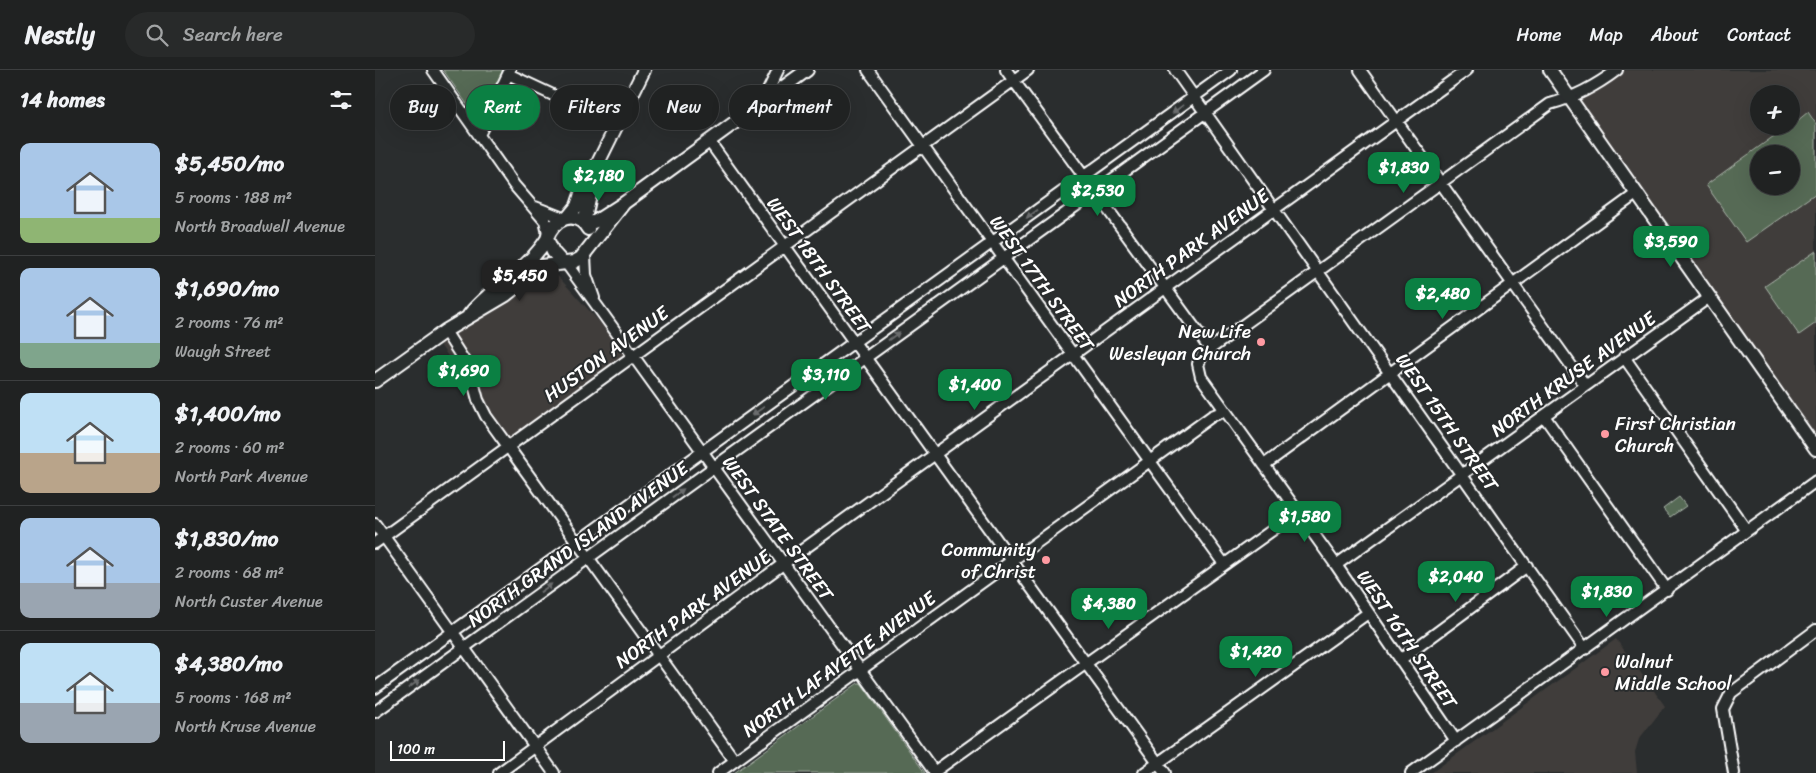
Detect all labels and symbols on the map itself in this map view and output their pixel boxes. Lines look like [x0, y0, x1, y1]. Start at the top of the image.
one-way arrow [1171, 104, 1185, 114]
pin: $1,830 [1363, 152, 1445, 194]
pin: $2,180 [558, 160, 640, 202]
pin: $2,530 [1057, 174, 1139, 217]
street label: NORTH PARK AVENUE [1106, 179, 1277, 316]
street label: WEST 18TH STREET [758, 189, 881, 342]
street label: WEST 17TH STREET [981, 208, 1104, 360]
one-way arrow [1025, 209, 1039, 219]
pin: $3,590 [1630, 226, 1712, 268]
pin: $5,450 [479, 260, 561, 302]
pin: $2,480 [1402, 278, 1484, 320]
street label: HUSTON AVENUE [536, 296, 677, 411]
street label: NORTH KRUSE AVENUE [1483, 302, 1664, 446]
place label: New Life Wesleyan Church [1109, 315, 1251, 370]
one-way arrow [887, 331, 901, 341]
marker: New Life Wesleyan Church [1255, 336, 1267, 348]
street label: WEST 15TH STREET [1387, 346, 1508, 499]
pin: $1,690 [423, 354, 505, 397]
pin: $3,110 [785, 358, 867, 401]
pin: $1,400 [934, 368, 1016, 411]
one-way arrow [751, 406, 765, 416]
place label: First Christian Church [1615, 407, 1736, 462]
marker: First Christian Church [1599, 428, 1611, 440]
street label: WEST STATE STREET [714, 448, 843, 609]
street label: NORTH GRAND ISLAND AVENUE [460, 451, 697, 636]
one-way arrow [671, 488, 685, 498]
pin: $1,580 [1264, 500, 1346, 543]
place label: Community of Christ [941, 533, 1036, 588]
street label: NORTH PARK AVENUE [608, 540, 779, 677]
marker: Community of Christ [1040, 554, 1052, 566]
pin: $2,040 [1415, 560, 1497, 603]
street label: WEST 16TH STREET [1348, 563, 1467, 717]
pin: $1,830 [1566, 576, 1648, 618]
street label: NORTH LAFAYETTE AVENUE [735, 581, 944, 746]
one-way arrow [539, 583, 553, 593]
pin: $4,380 [1068, 588, 1150, 630]
pin: $1,420 [1215, 636, 1297, 678]
place label: Walnut Middle School [1615, 645, 1732, 700]
marker: Walnut Middle School [1599, 666, 1611, 678]
one-way arrow [407, 678, 420, 689]
scale bar [390, 738, 505, 761]

